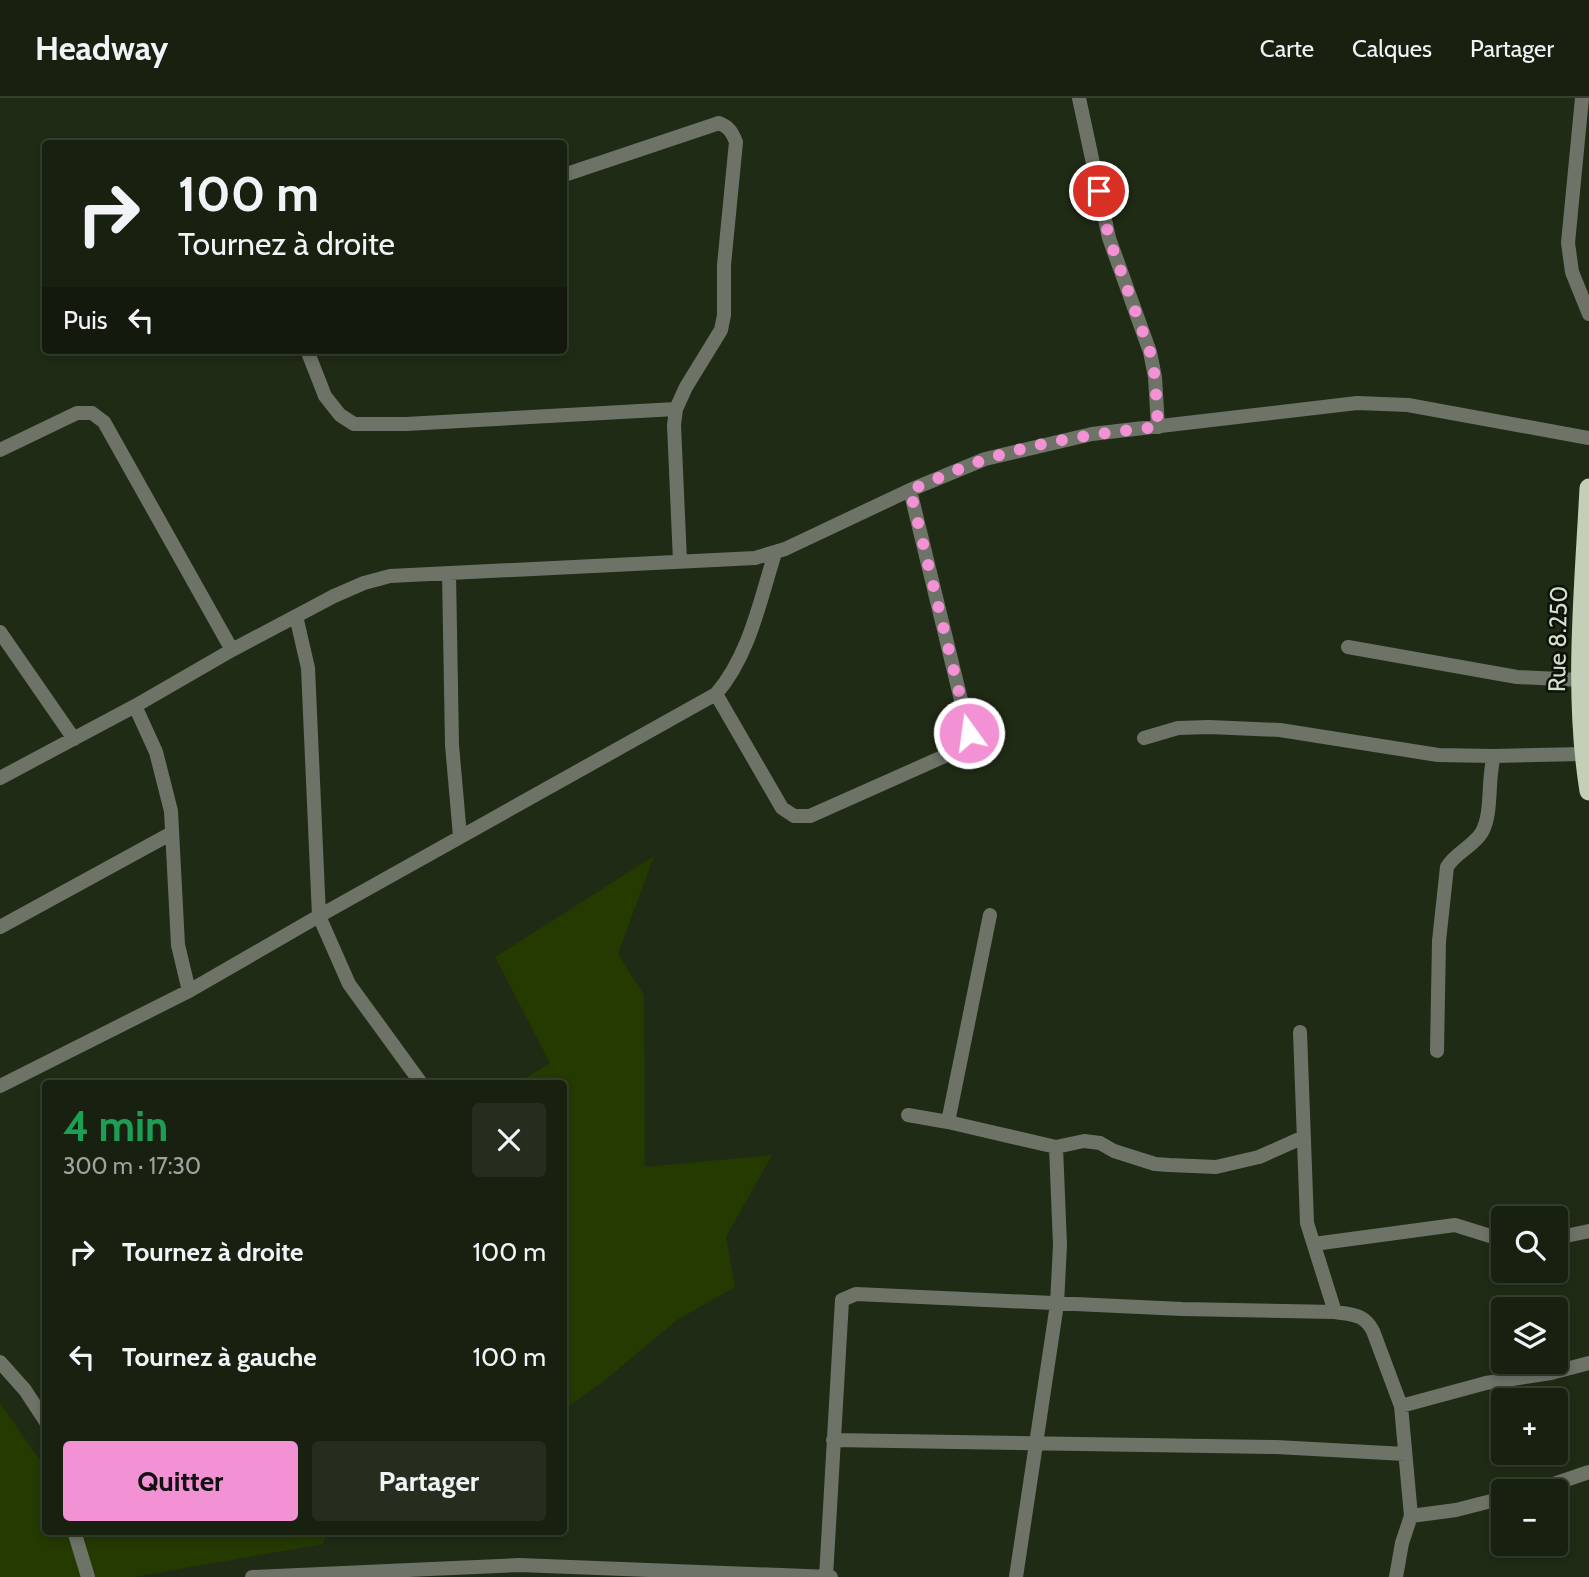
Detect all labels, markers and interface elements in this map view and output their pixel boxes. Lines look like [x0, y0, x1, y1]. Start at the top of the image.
text: Headway [35, 28, 168, 68]
text: Carte [1260, 34, 1314, 63]
text: Calques [1352, 34, 1432, 63]
text: Partager [1470, 34, 1554, 63]
pin [1069, 161, 1129, 221]
text: 100 m [178, 164, 319, 223]
icon: right [63, 168, 154, 259]
icon: arrive [1080, 172, 1118, 210]
text: Tournez à droite [178, 224, 395, 263]
icon: left [122, 301, 160, 339]
text: Puis [63, 304, 108, 336]
street label: Rue 8.250 [1542, 586, 1573, 692]
position arrow [932, 696, 1006, 770]
text: 4 min [63, 1100, 168, 1152]
button: close [472, 1103, 546, 1177]
text: 300 m · 17:30 [63, 1152, 201, 1180]
map controls [1491, 1206, 1568, 1556]
button: search [1491, 1206, 1568, 1283]
icon: right [63, 1233, 101, 1271]
text: Tournez à droite [122, 1236, 304, 1268]
text: 100 m [473, 1236, 546, 1268]
button: layers [1491, 1297, 1568, 1374]
icon: left [63, 1338, 101, 1376]
text: Tournez à gauche [122, 1341, 317, 1373]
text: 100 m [473, 1341, 546, 1373]
button: + [1491, 1388, 1568, 1465]
button: Quitter [63, 1441, 298, 1521]
button: Partager [312, 1441, 546, 1521]
button: − [1491, 1479, 1568, 1556]

